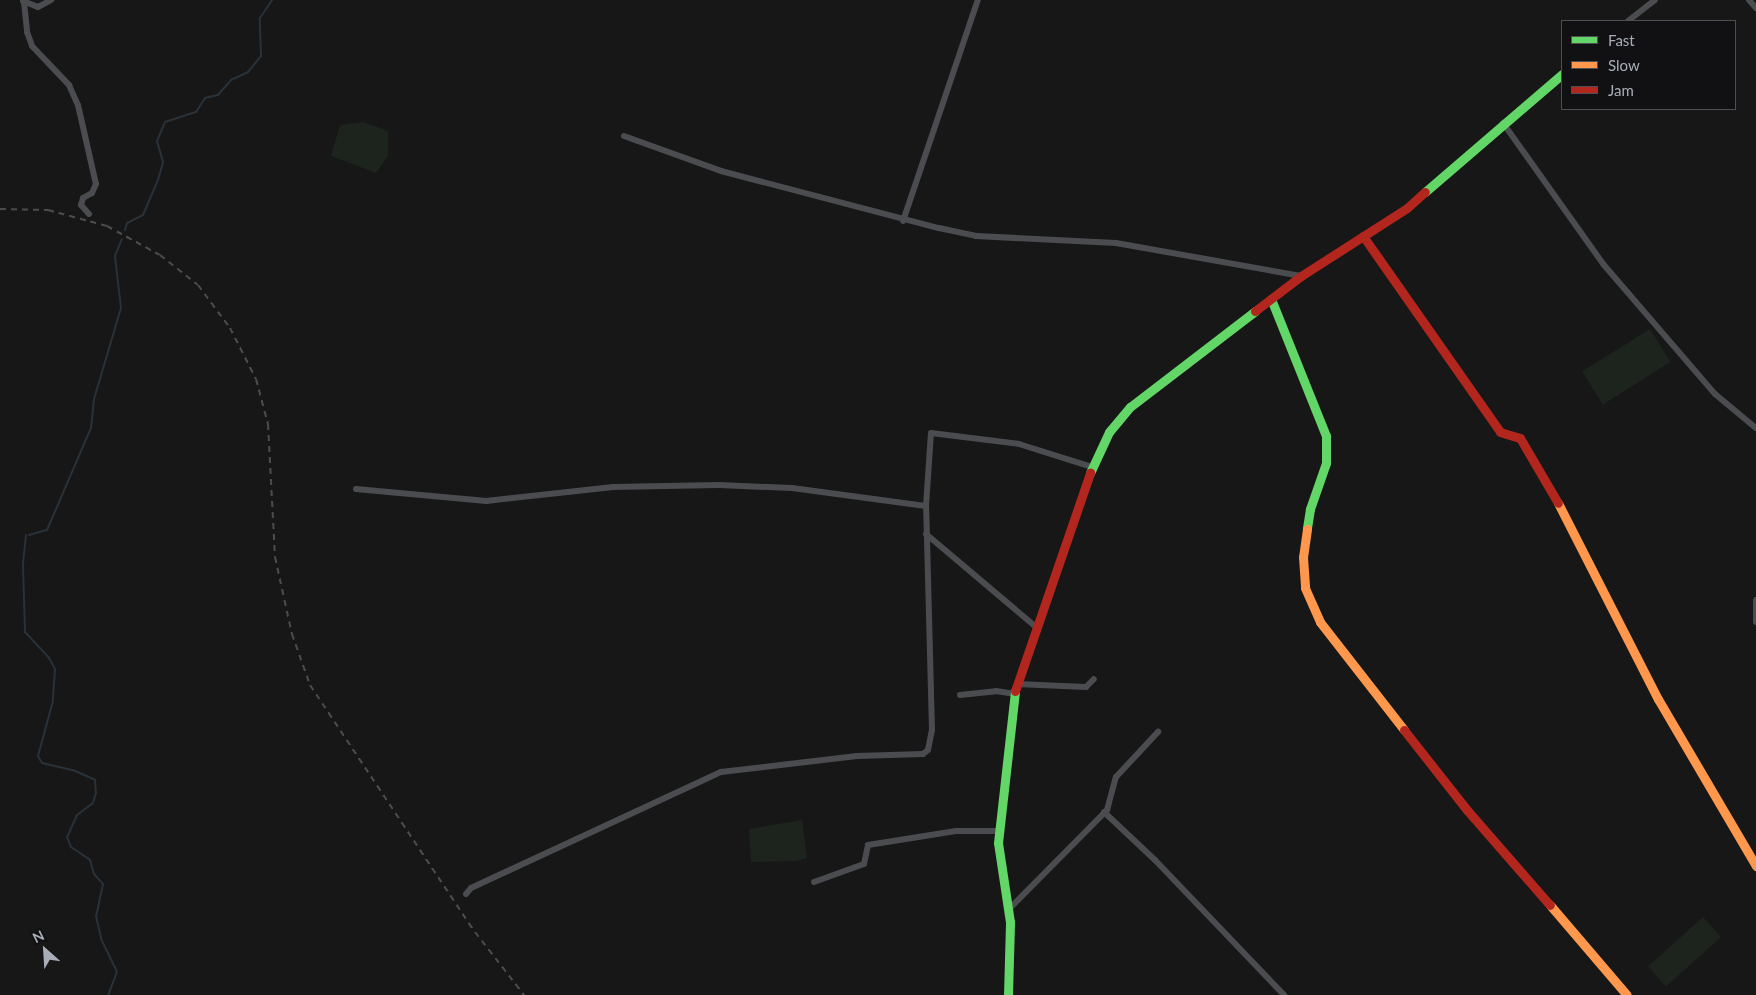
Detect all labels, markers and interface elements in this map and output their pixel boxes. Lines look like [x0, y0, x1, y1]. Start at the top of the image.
legend [1561, 20, 1736, 110]
text: Fast [1608, 31, 1635, 49]
text: Slow [1608, 56, 1640, 74]
text: Jam [1608, 81, 1634, 99]
north arrow [20, 925, 70, 975]
text: N [30, 926, 47, 946]

